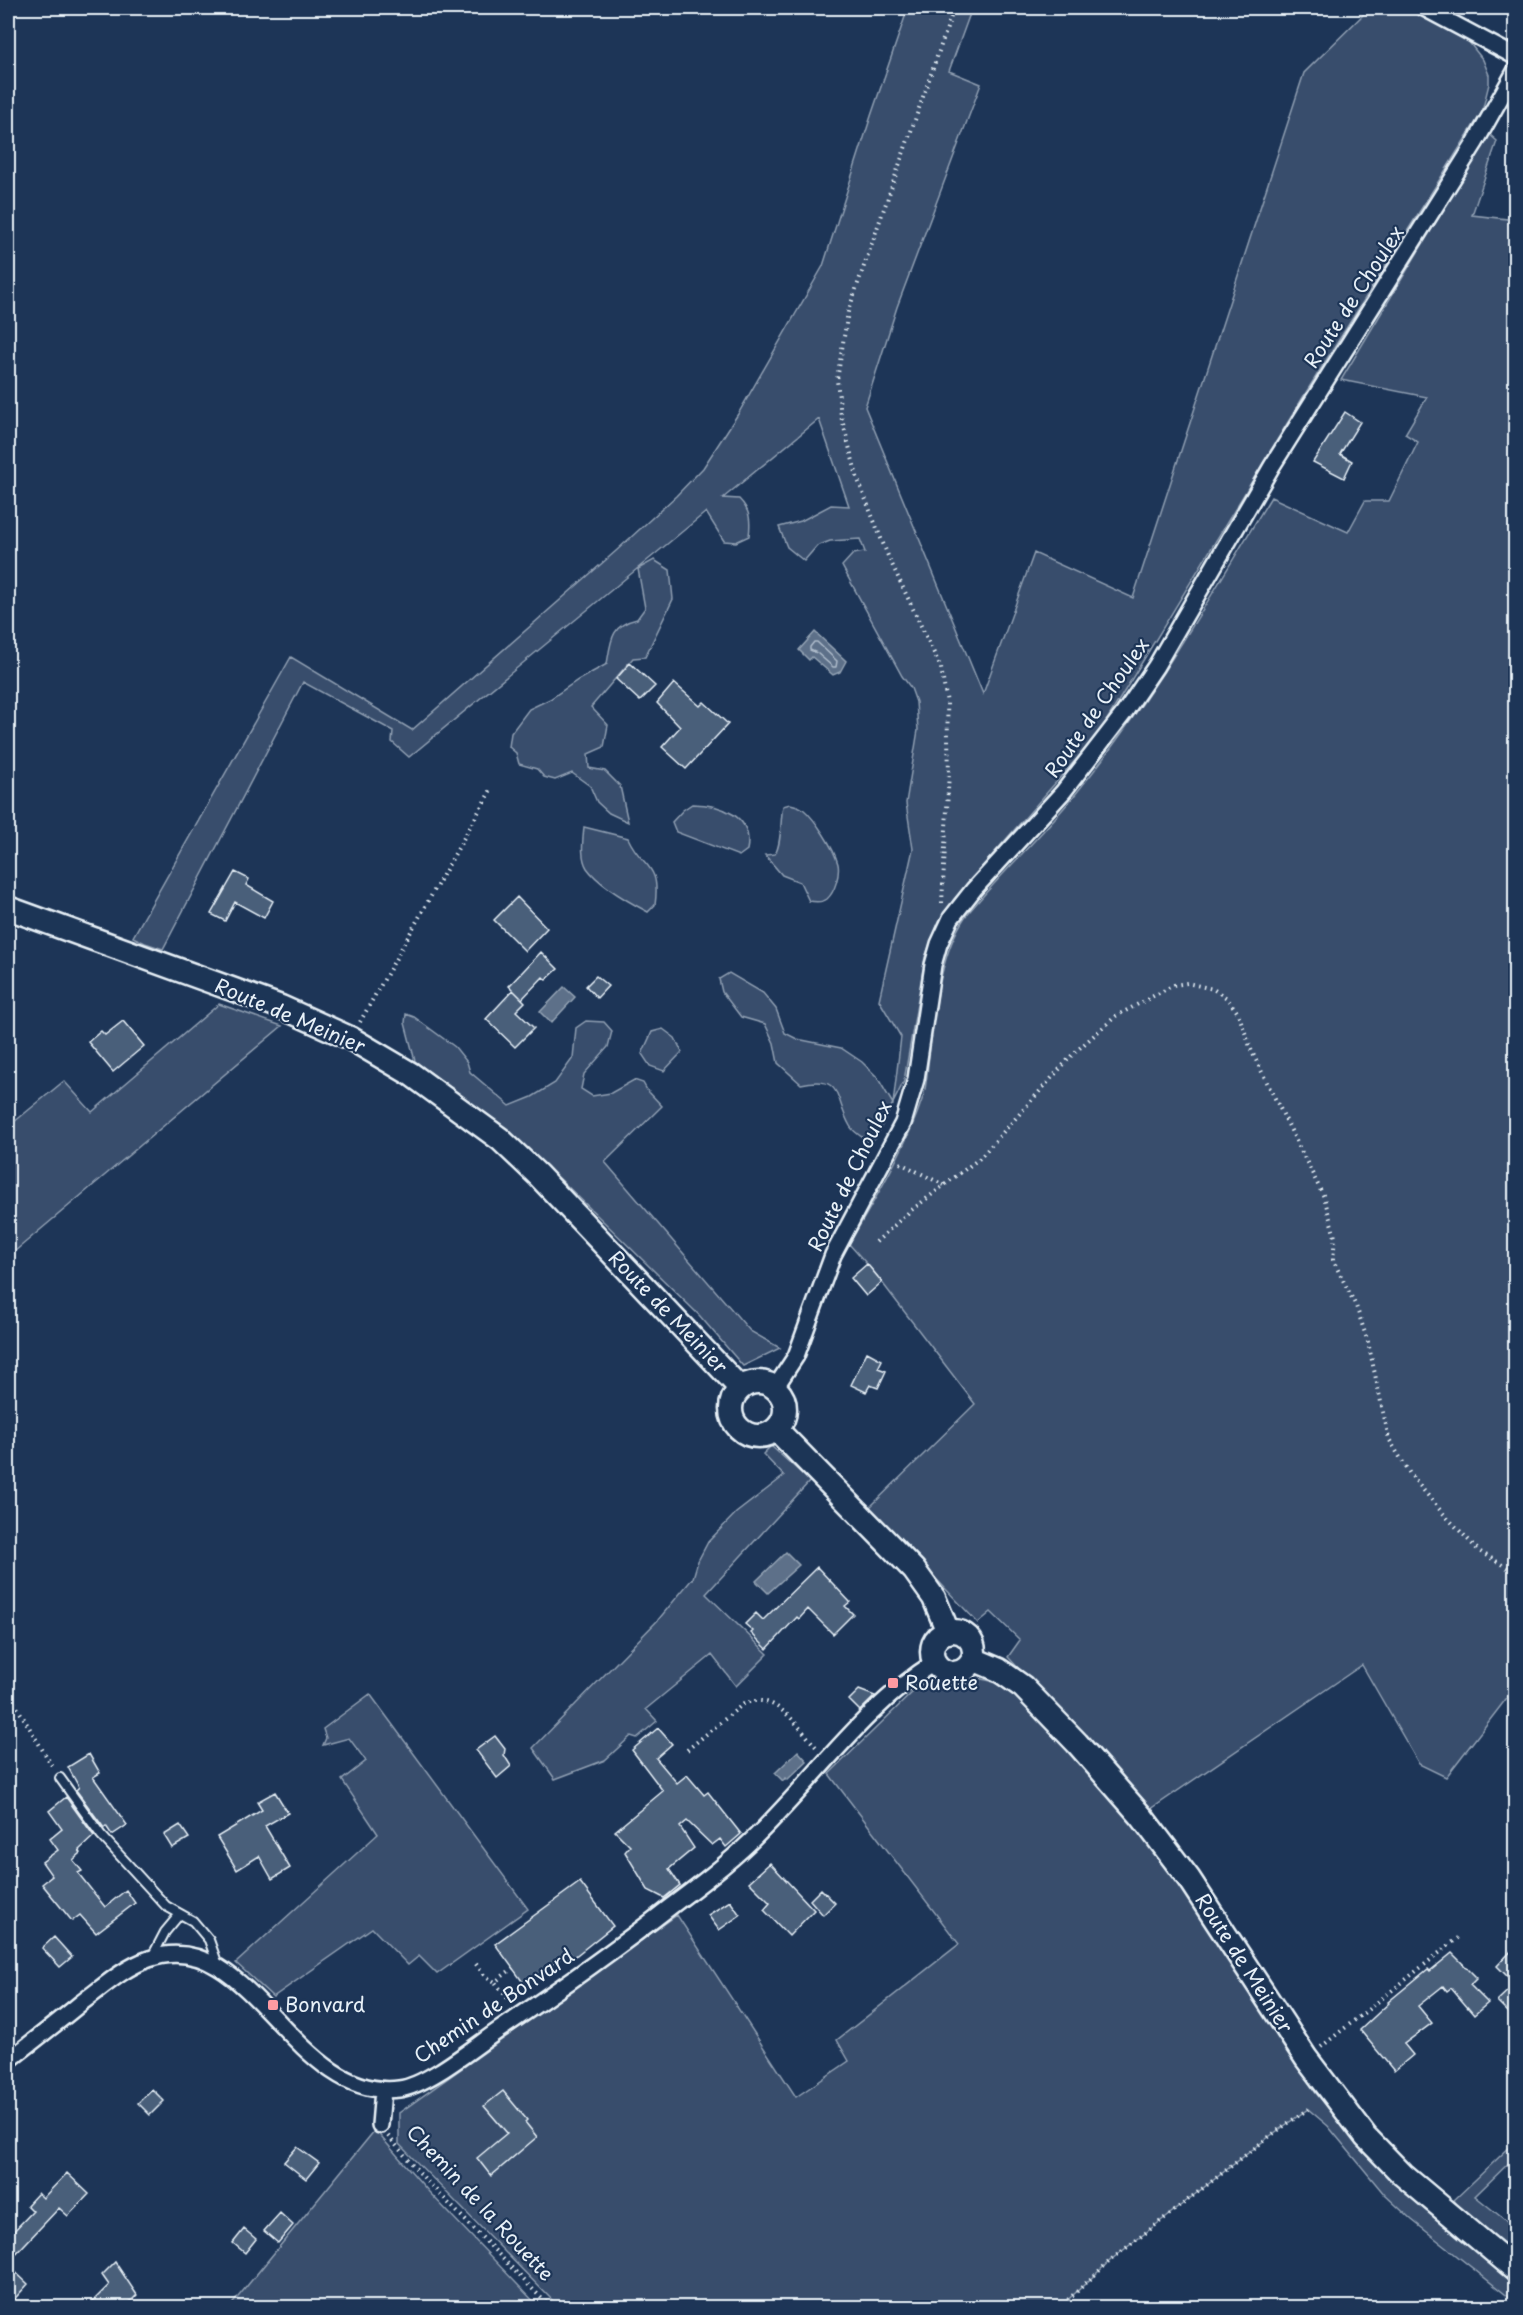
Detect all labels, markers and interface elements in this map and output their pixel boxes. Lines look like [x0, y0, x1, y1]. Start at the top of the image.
street label: Route de Choulex [1296, 219, 1411, 374]
street label: Route de Choulex [1037, 631, 1156, 784]
street label: Route de Meinier [210, 970, 371, 1061]
street label: Route de Choulex [799, 1095, 899, 1256]
street label: Route de Meinier [602, 1243, 736, 1380]
place label: Rouette [905, 1667, 978, 1697]
marker: Rouette [886, 1676, 900, 1690]
street label: Route de Meinier [1188, 1887, 1302, 2039]
street label: Chemin de Bonvard [407, 1940, 579, 2070]
place label: Bonvard [285, 1989, 365, 2019]
marker: Bonvard [266, 1998, 280, 2012]
street label: Chemin de la Rouette [400, 2117, 561, 2287]

